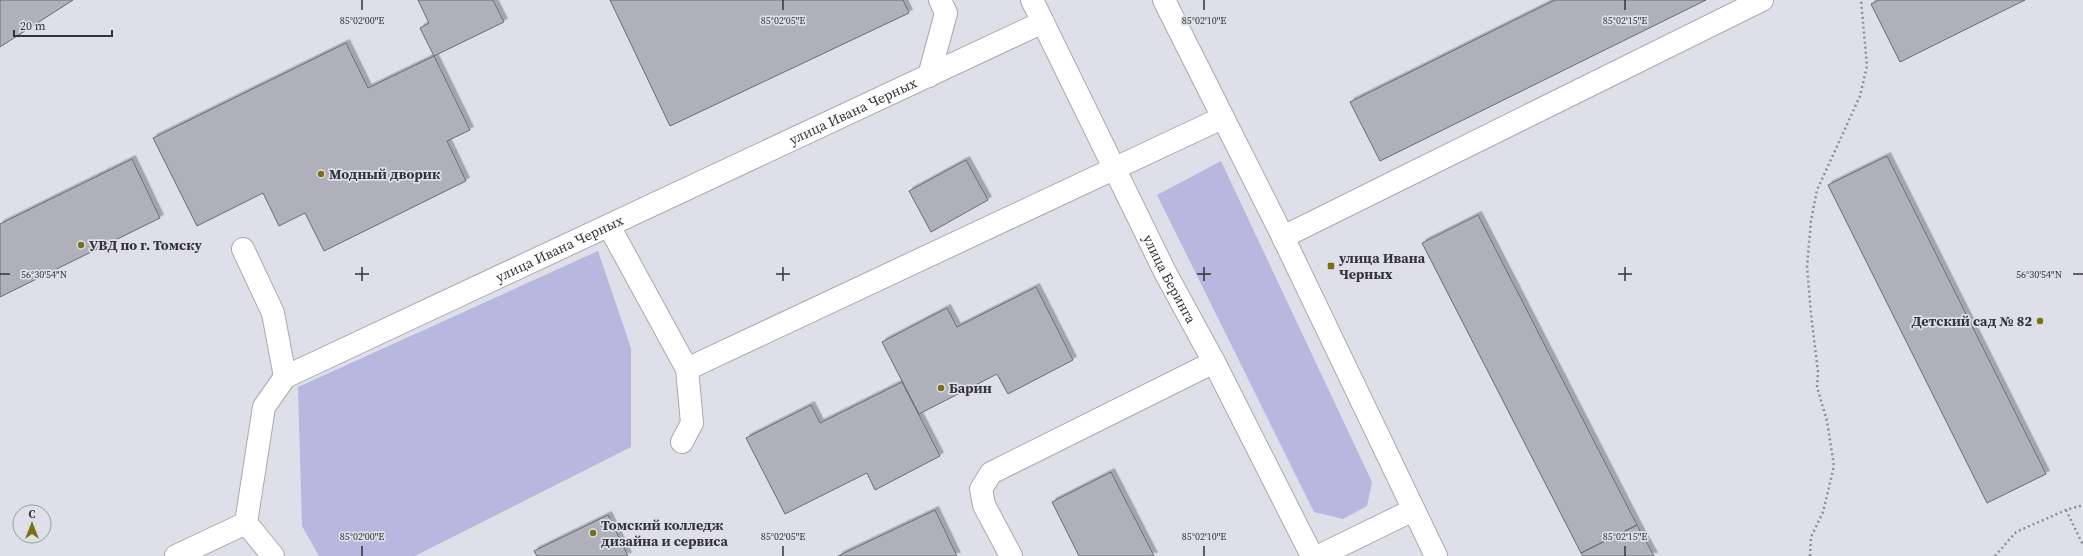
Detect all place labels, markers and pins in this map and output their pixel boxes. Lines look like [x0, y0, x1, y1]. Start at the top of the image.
place label: Модный дворик [329, 164, 441, 184]
marker: Модный дворик [316, 169, 326, 179]
place label: УВД по г. Томску [89, 235, 202, 255]
marker: УВД по г. Томску [76, 240, 86, 250]
place label: улица Ивана Черных [1338, 248, 1426, 284]
marker: улица Ивана Черных [1326, 261, 1336, 271]
place label: Детский сад № 82 [1911, 311, 2032, 331]
marker: Детский сад № 82 [2035, 316, 2045, 326]
place label: Барин [949, 378, 992, 398]
marker: Барин [936, 383, 946, 393]
place label: Томский колледж дизайна и сервиса [601, 515, 728, 551]
marker: Томский колледж дизайна и сервиса [588, 528, 598, 538]

